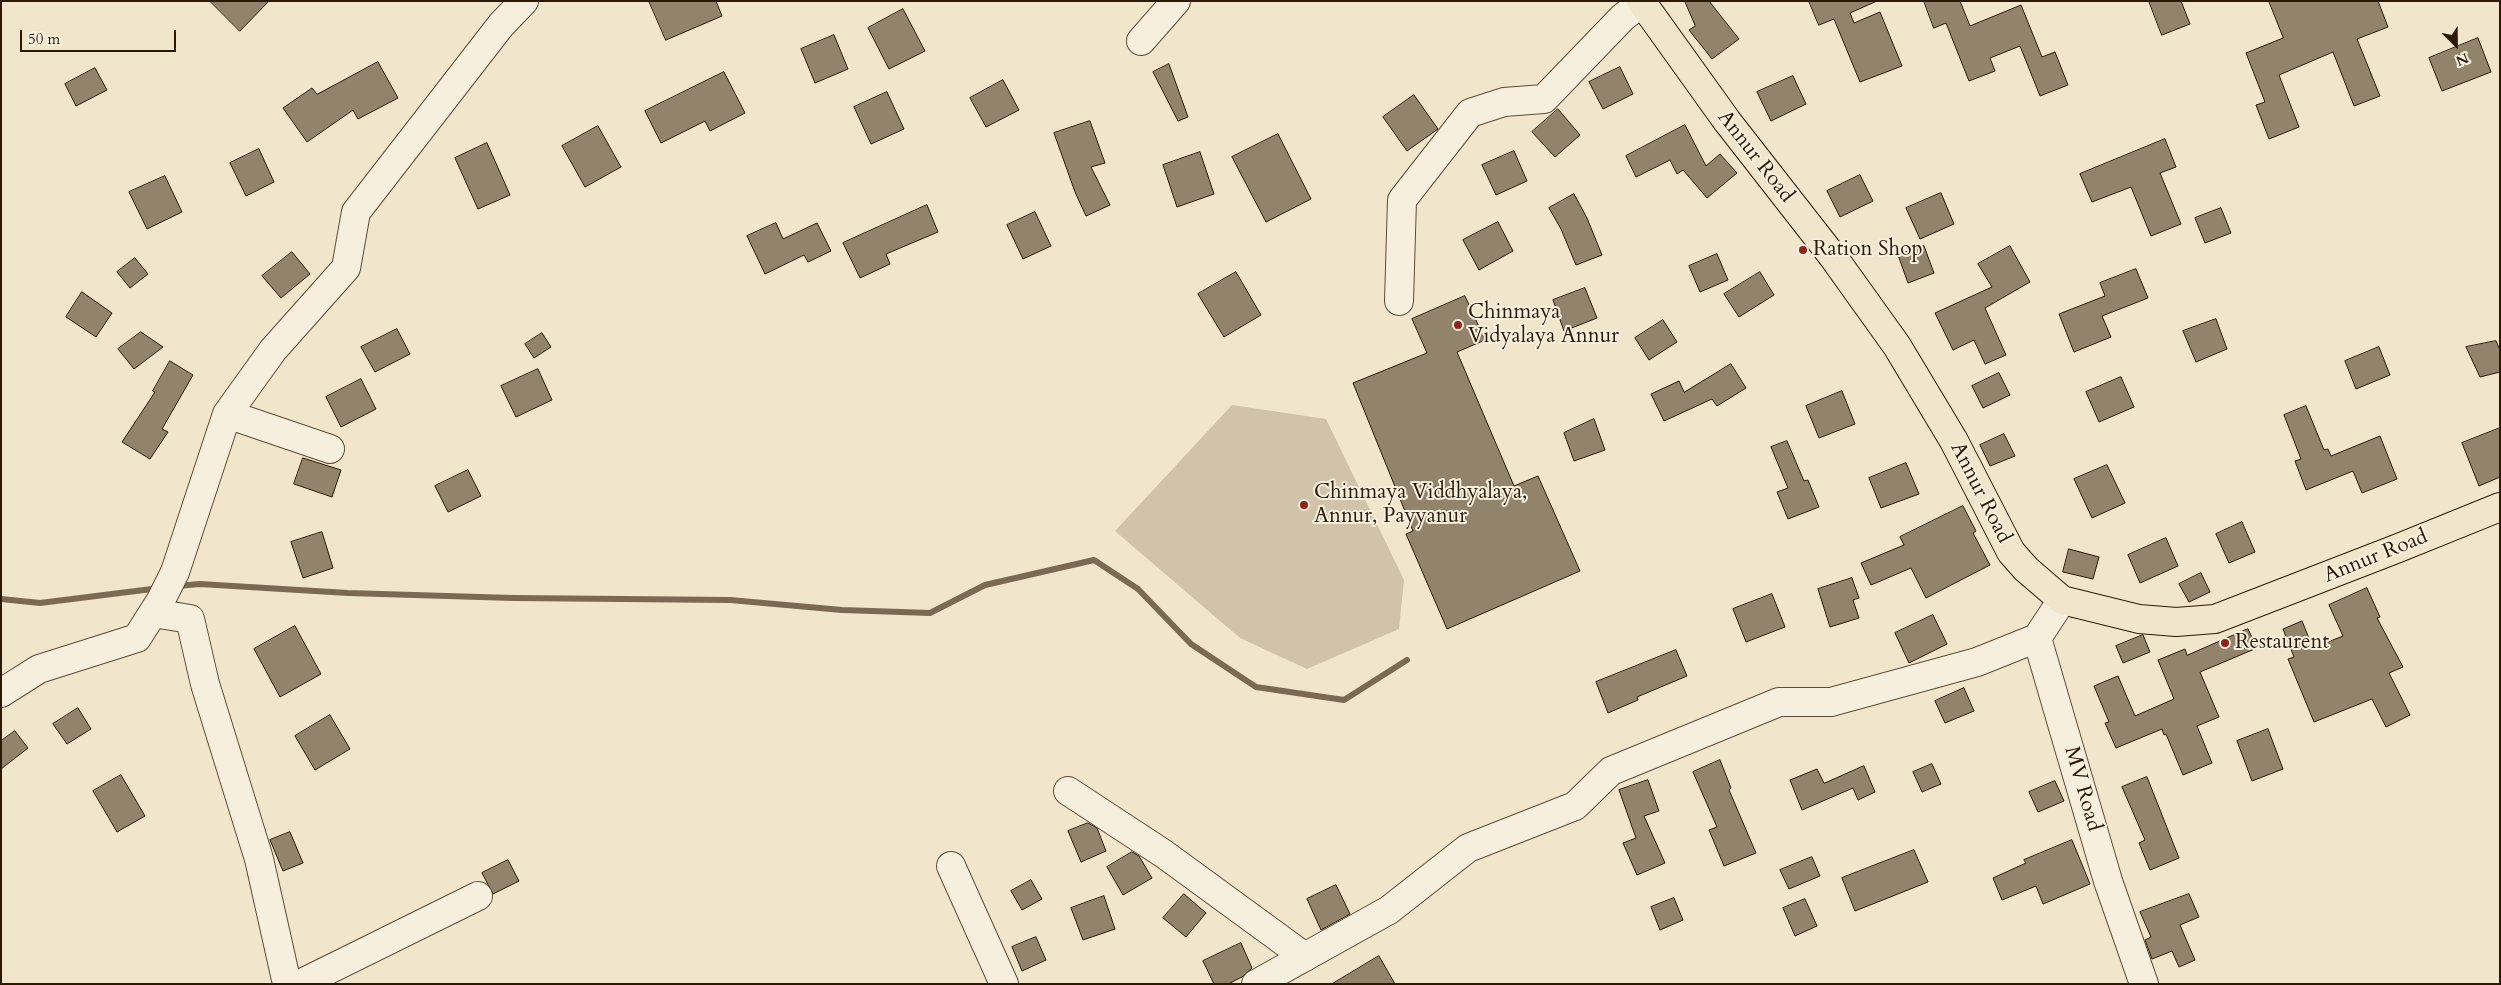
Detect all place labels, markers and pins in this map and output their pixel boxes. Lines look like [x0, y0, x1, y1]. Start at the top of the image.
place label: Ration Shop [1813, 237, 1923, 263]
marker: Ration Shop [1797, 244, 1809, 256]
place label: Chinmaya Vidyalaya Annur [1468, 300, 1619, 350]
marker: Chinmaya Vidyalaya Annur [1452, 319, 1464, 331]
place label: Chinmaya Viddhyalaya, Annur, Payyanur [1314, 480, 1527, 530]
marker: Chinmaya Viddhyalaya, Annur, Payyanur [1298, 499, 1310, 511]
place label: Restaurent [2235, 630, 2329, 656]
marker: Restaurent [2219, 637, 2231, 649]

